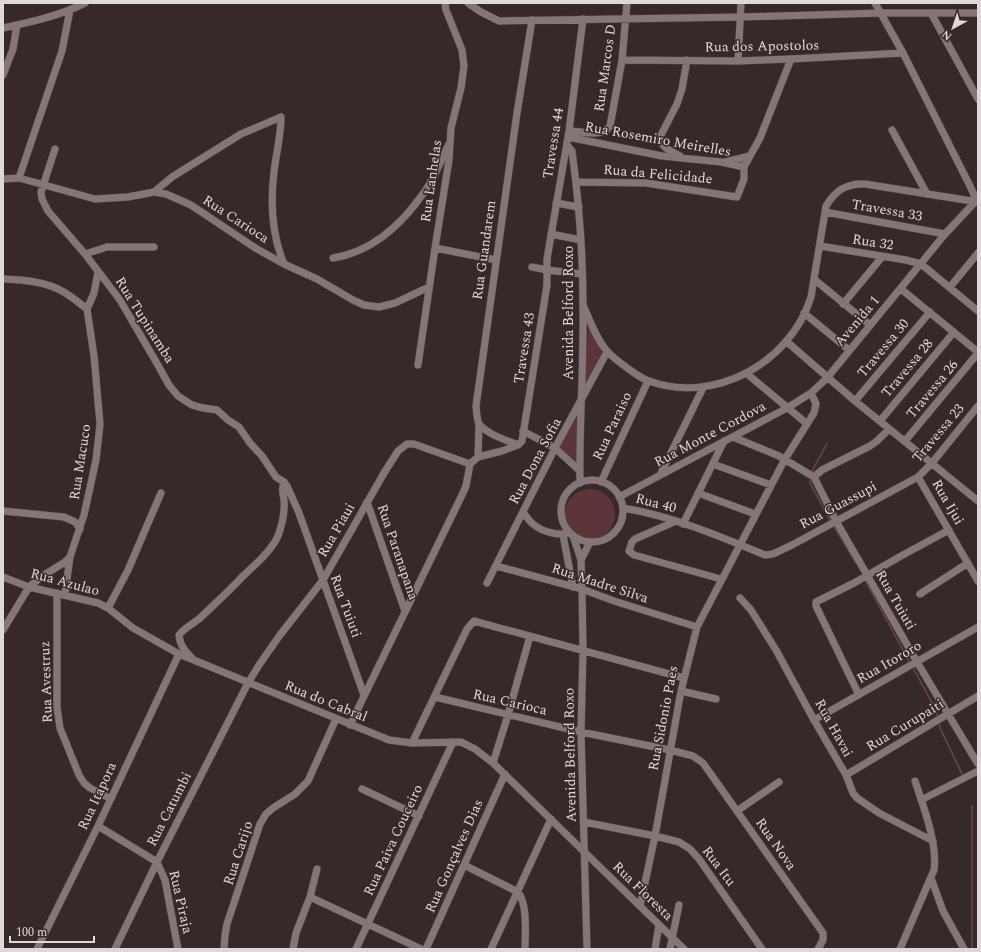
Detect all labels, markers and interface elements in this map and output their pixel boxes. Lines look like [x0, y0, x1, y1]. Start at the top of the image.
north arrow [933, 8, 973, 48]
street label: Rua Marcos D [588, 23, 622, 113]
text: N [938, 26, 956, 45]
street label: Rua dos Apostolos [705, 35, 819, 57]
street label: Travessa 44 [537, 106, 569, 180]
street label: Rua Rosemiro Meirelles [583, 116, 733, 162]
street label: Rua Lanhelas [415, 138, 447, 224]
street label: Rua da Felicidade [603, 159, 714, 189]
street label: Rua Carioca [199, 190, 274, 248]
street label: Travessa 33 [850, 193, 924, 227]
street label: Rua Guandarem [467, 199, 501, 301]
street label: Rua 32 [851, 228, 895, 256]
street label: Avenida Belford Roxo [558, 246, 579, 380]
street label: Rua Tupinamba [110, 273, 180, 367]
street label: Avenida 1 [829, 291, 885, 351]
street label: Travessa 43 [508, 311, 540, 385]
street label: Travessa 30 [852, 314, 914, 382]
street label: Travessa 28 [876, 334, 938, 402]
street label: Travessa 26 [901, 355, 963, 423]
street label: Rua Paraiso [587, 388, 637, 464]
street label: Rua Monte Cordova [650, 396, 770, 472]
street label: Travessa 23 [907, 399, 969, 467]
street label: Rua Dona Sofia [503, 414, 567, 508]
street label: Rua Macuco [64, 423, 96, 501]
street label: Rua Ijui [927, 475, 969, 529]
street label: Rua Guassupi [796, 476, 880, 534]
street label: Rua 40 [633, 488, 679, 518]
street label: Rua Piaui [312, 499, 360, 561]
street label: Rua Paranapana [372, 501, 424, 603]
street label: Rua Madre Silva [549, 557, 651, 609]
street label: Rua Azulao [28, 563, 102, 601]
street label: Rua Tuiuti [870, 566, 922, 634]
street label: Rua Tuiuti [325, 571, 367, 641]
street label: Rua Itororo [853, 635, 925, 689]
street label: Rua Avestruz [34, 641, 58, 723]
street label: Rua Sidonio Paes [643, 664, 683, 772]
street label: Rua do Cabral [281, 675, 371, 727]
street label: Rua Carioca [471, 683, 549, 721]
street label: Avenida Belford Roxo [558, 688, 582, 822]
street label: Rua Curupaiti [862, 693, 948, 757]
street label: Rua Havai [809, 695, 859, 761]
street label: Rua Itapora [72, 758, 122, 833]
street label: Rua Catumbi [141, 768, 197, 850]
street label: Rua Paiva Couceiro [358, 781, 428, 899]
street label: Rua Gonçalves Dias [419, 796, 489, 916]
street label: Rua Nova [750, 813, 802, 875]
street label: Rua Carijo [218, 818, 258, 888]
street label: Rua Itu [697, 841, 741, 891]
street label: Rua Floresta [608, 857, 678, 926]
street label: Rua Piraja [164, 868, 199, 936]
scale bar [10, 918, 94, 944]
text: 100 m [16, 923, 47, 942]

